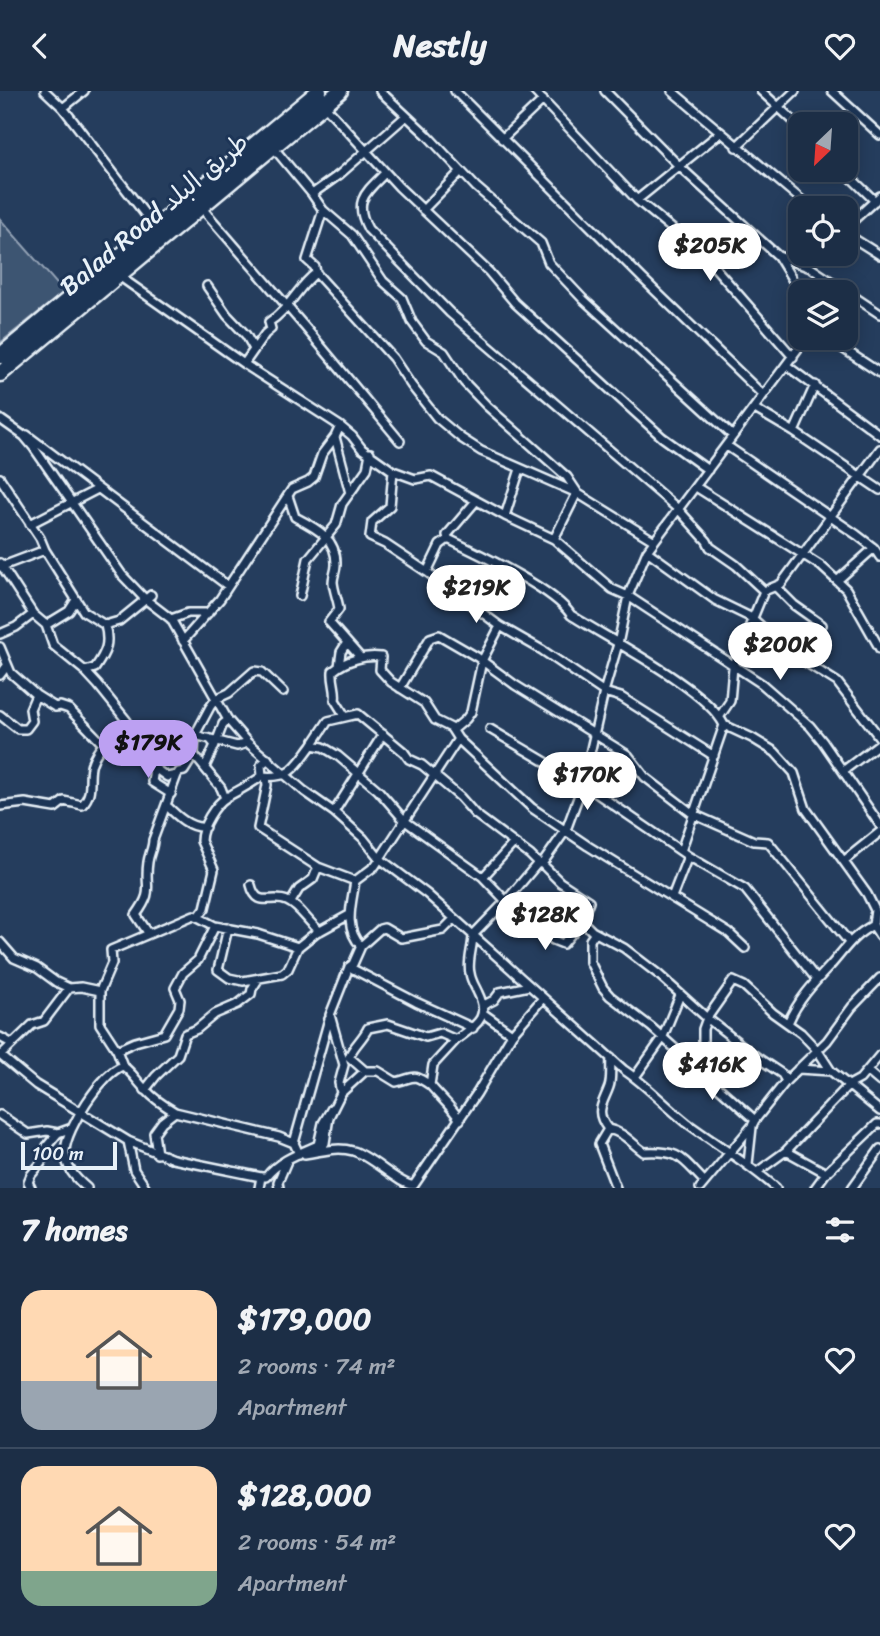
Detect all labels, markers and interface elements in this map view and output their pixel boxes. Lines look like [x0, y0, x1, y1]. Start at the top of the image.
text: Nestly [393, 17, 487, 74]
icon: back [21, 27, 59, 65]
icon: heart [821, 27, 859, 65]
north arrow [788, 112, 858, 182]
map controls [788, 112, 858, 350]
street label: Balad Road طريق البلد [49, 120, 259, 308]
button: locate [788, 196, 858, 266]
pin: $205K [661, 223, 759, 283]
text: $205K [674, 225, 746, 266]
button: layers [788, 280, 858, 350]
pin: $219K [427, 566, 525, 625]
text: $219K [443, 567, 509, 608]
pin: $200K [731, 623, 829, 682]
text: $200K [744, 624, 816, 665]
pin: $179K [99, 721, 197, 780]
text: $179K [115, 722, 181, 763]
pin: $170K [538, 753, 636, 812]
text: $170K [554, 754, 621, 795]
pin: $128K [496, 893, 594, 952]
text: $128K [512, 894, 578, 935]
pin: $416K [663, 1042, 761, 1102]
text: $416K [679, 1044, 745, 1085]
text: 100 m [32, 1137, 84, 1170]
scale bar [21, 1139, 117, 1171]
text: 7 homes [21, 1203, 128, 1257]
icon: filters [821, 1211, 859, 1249]
text: $179,000 [238, 1292, 372, 1346]
icon: home [77, 1318, 161, 1402]
icon: heart [821, 1341, 859, 1379]
text: 2 rooms · 74 m² [238, 1346, 395, 1387]
text: Apartment [238, 1387, 347, 1428]
text: $128,000 [238, 1468, 371, 1522]
icon: home [77, 1494, 161, 1578]
icon: heart [821, 1517, 859, 1555]
text: 2 rooms · 54 m² [238, 1522, 396, 1563]
text: Apartment [238, 1563, 347, 1604]

